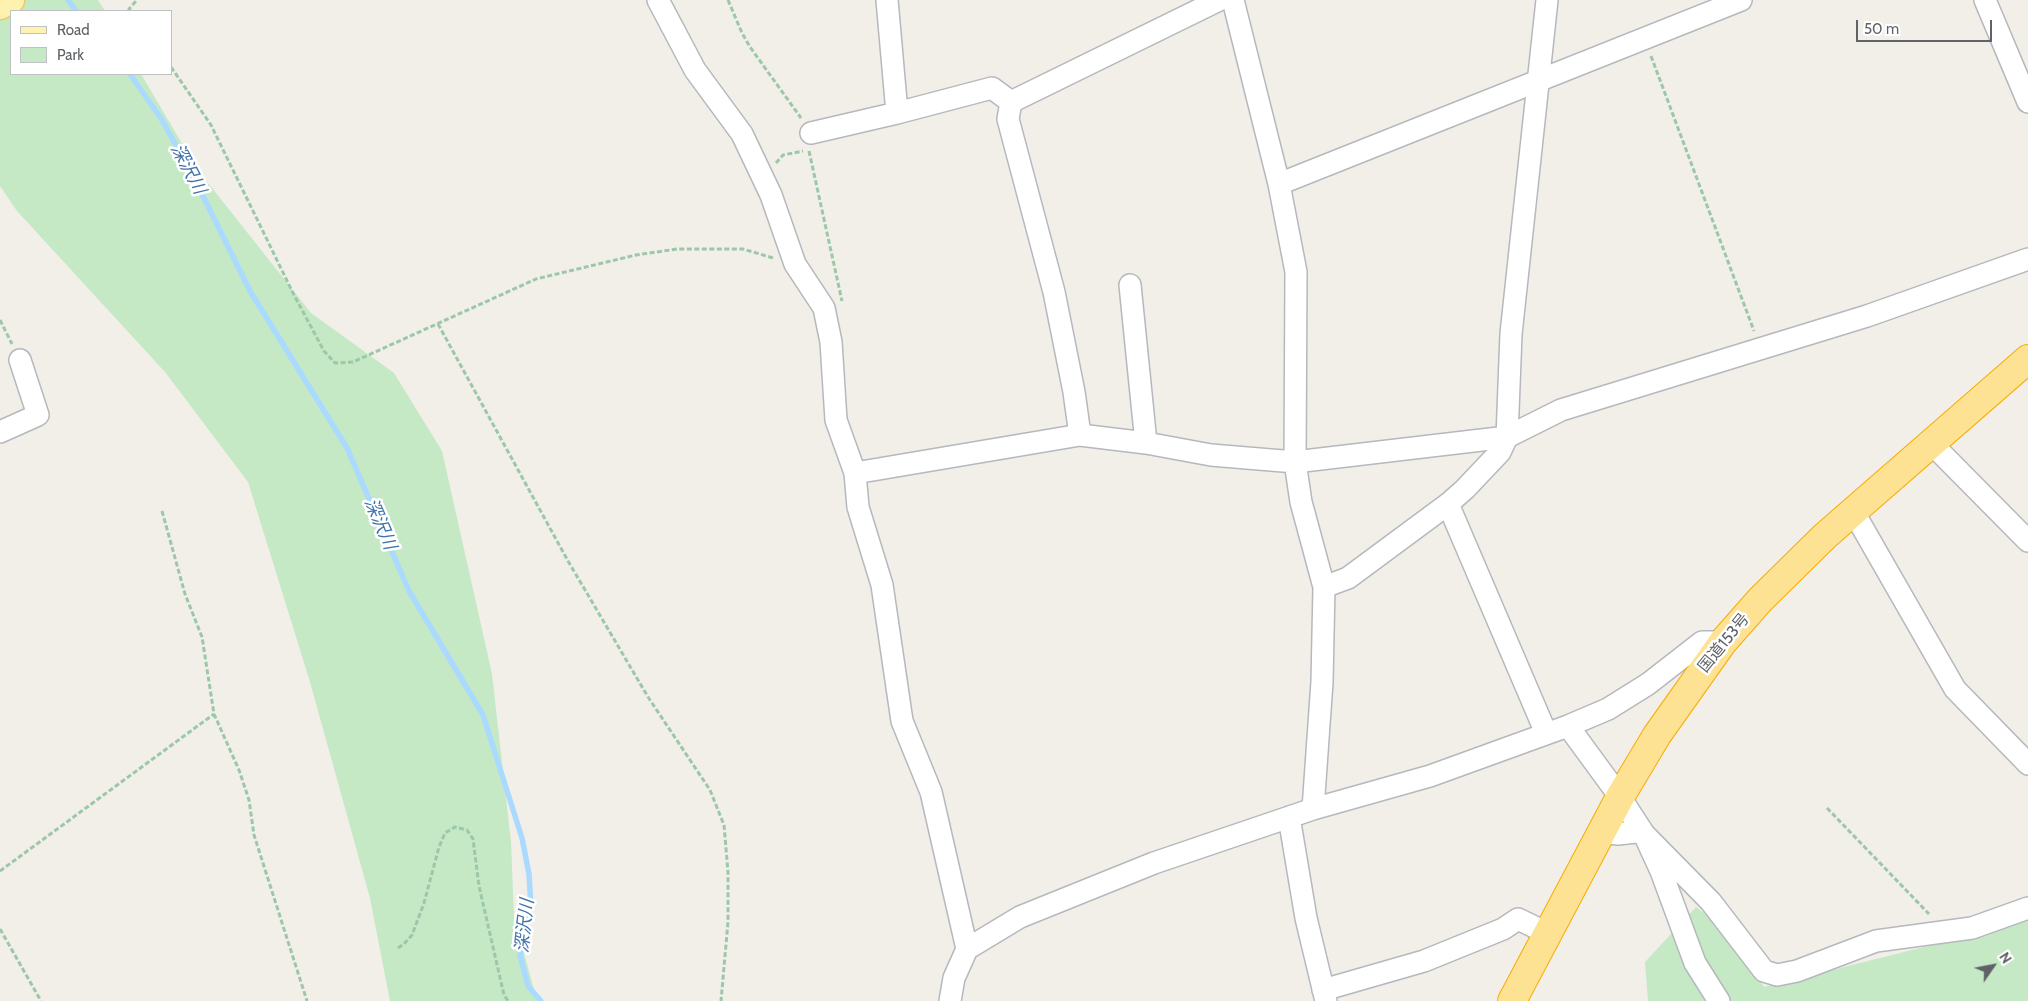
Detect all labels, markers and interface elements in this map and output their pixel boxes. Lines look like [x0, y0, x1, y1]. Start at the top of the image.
legend [10, 10, 172, 75]
scale bar [1858, 10, 1994, 42]
text: 50 m [1864, 20, 1899, 38]
text: Road [57, 21, 90, 39]
text: Park [57, 46, 84, 64]
water label: 深沢川 [166, 140, 210, 198]
water label: 深沢川 [360, 495, 400, 553]
street label: 国道153号 [1694, 610, 1754, 676]
water label: 深沢川 [511, 898, 539, 954]
north arrow [1968, 941, 2018, 991]
text: N [1995, 949, 2016, 967]

